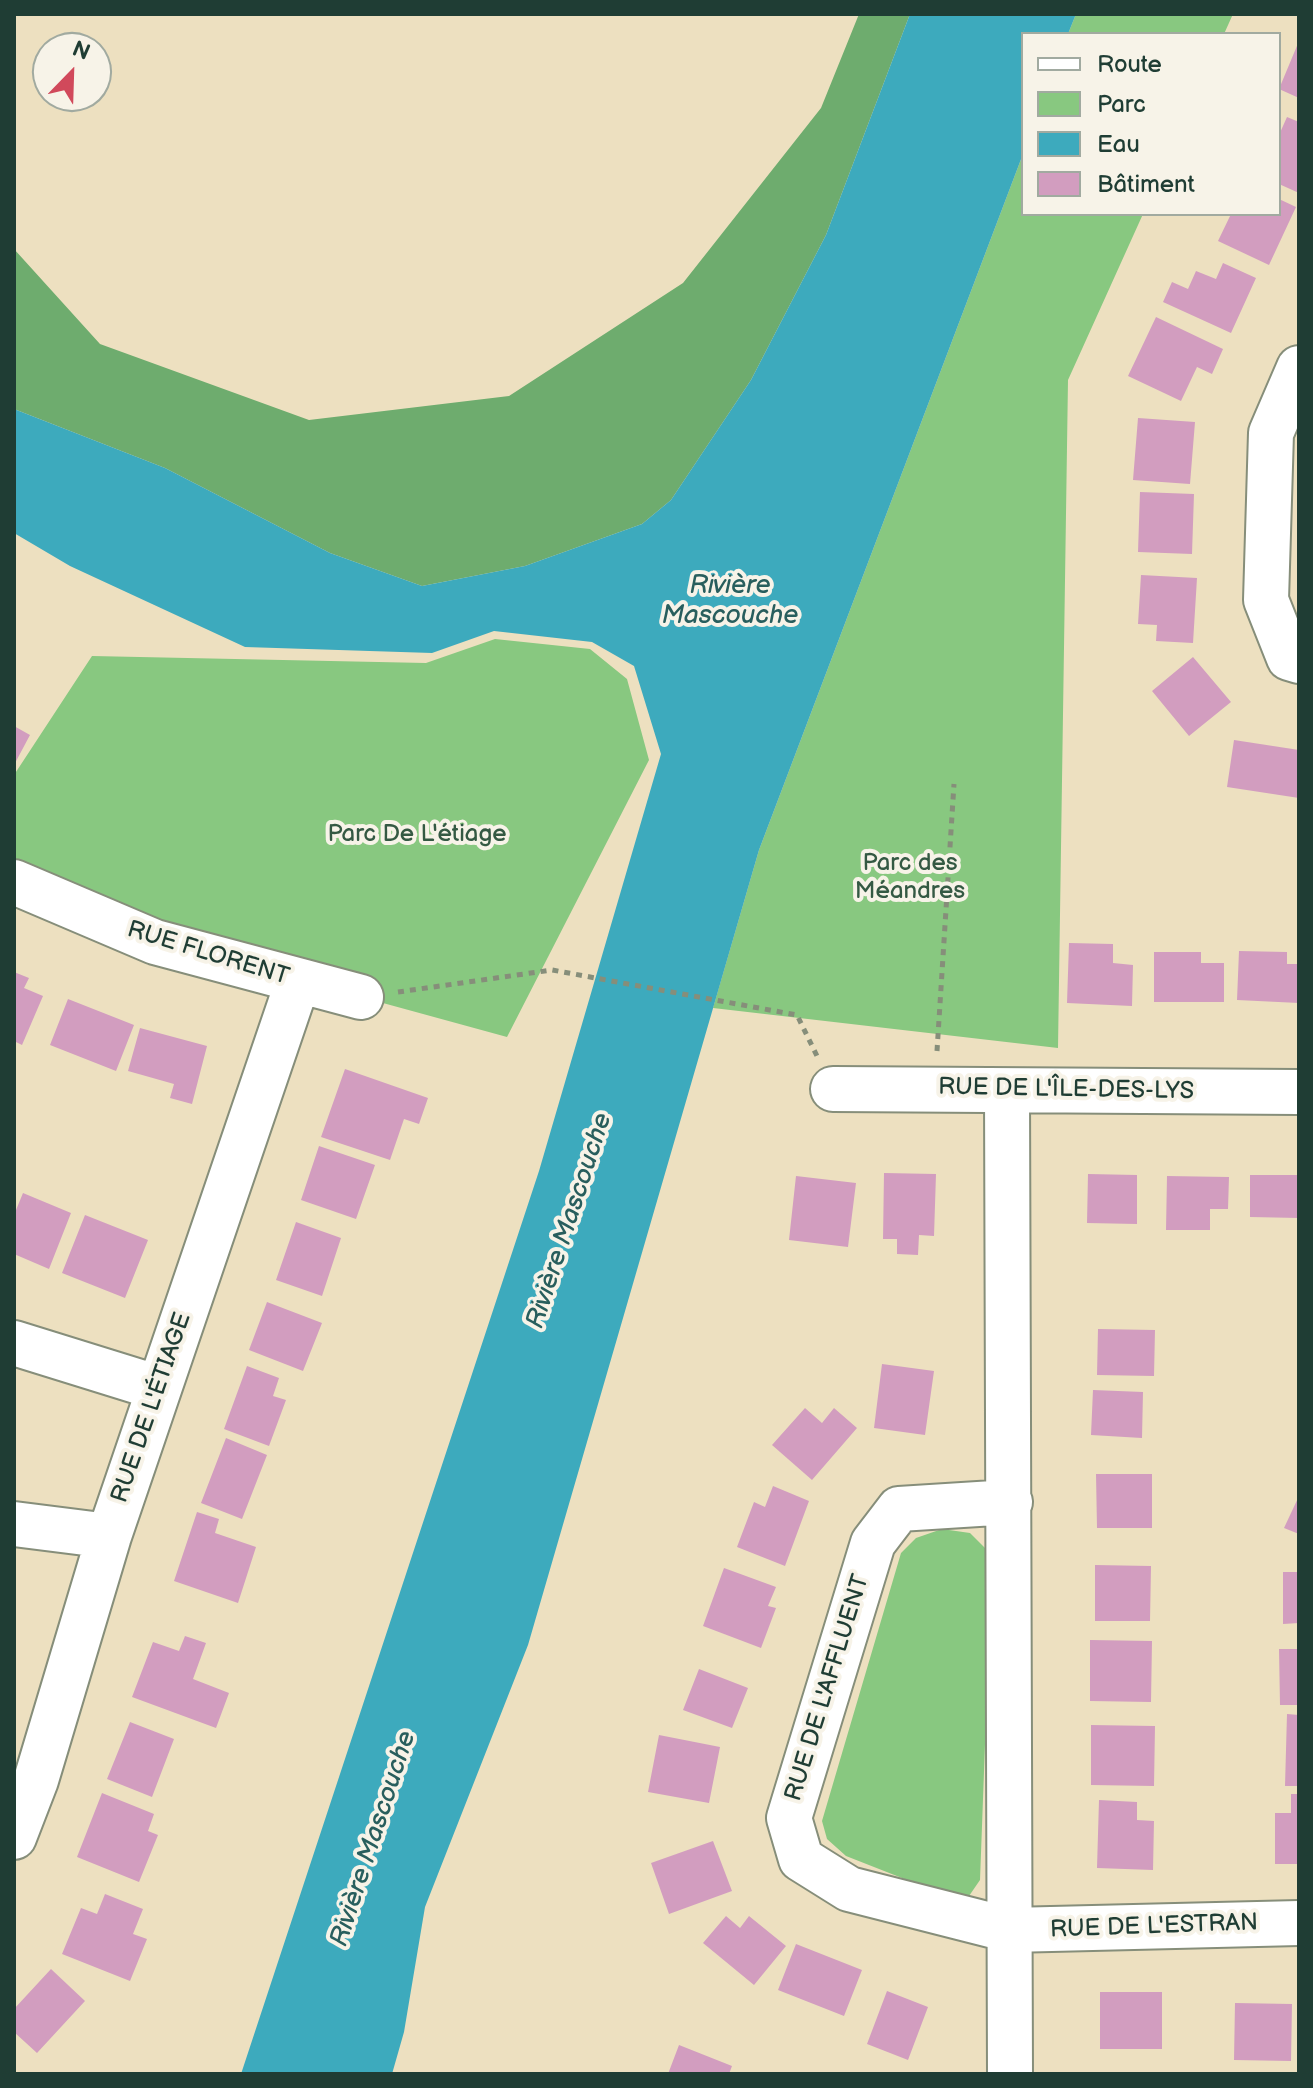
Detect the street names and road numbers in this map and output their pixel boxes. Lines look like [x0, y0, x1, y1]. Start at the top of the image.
street label: RUE FLORENT [123, 916, 293, 992]
street label: RUE DE L'ÎLE-DES-LYS [938, 1073, 1194, 1107]
street label: RUE DE L'ÉTIAGE [106, 1309, 198, 1507]
street label: RUE DE L'AFFLUENT [780, 1571, 876, 1805]
street label: RUE DE L'ESTRAN [1050, 1909, 1258, 1945]

